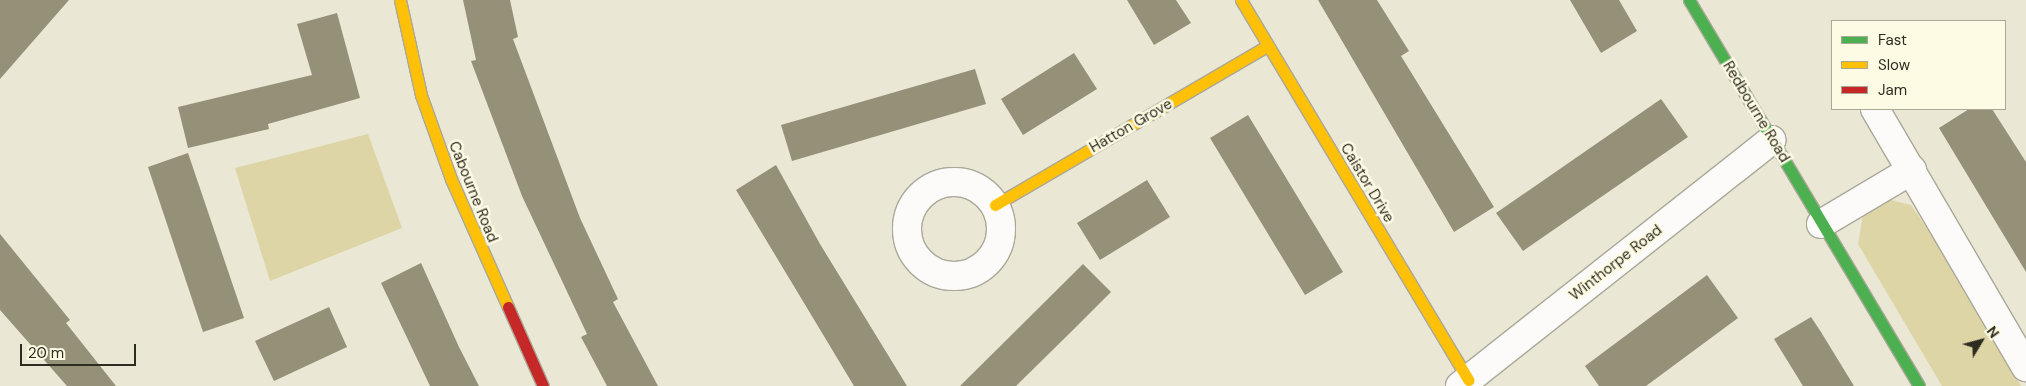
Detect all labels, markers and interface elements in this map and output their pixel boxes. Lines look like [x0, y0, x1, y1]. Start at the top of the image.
legend [1831, 20, 2006, 110]
text: Fast [1878, 30, 1907, 50]
text: Slow [1878, 55, 1910, 75]
street label: Redbourne Road [1719, 58, 1793, 166]
text: Jam [1878, 80, 1907, 100]
street label: Hatton Grove [1086, 95, 1176, 157]
street label: Cabourne Road [445, 139, 501, 245]
street label: Caistor Drive [1336, 140, 1398, 226]
street label: Winthorpe Road [1566, 221, 1666, 305]
north arrow [1956, 316, 2006, 366]
text: N [1983, 322, 2003, 341]
scale bar [22, 334, 139, 366]
text: 20 m [28, 343, 64, 363]

